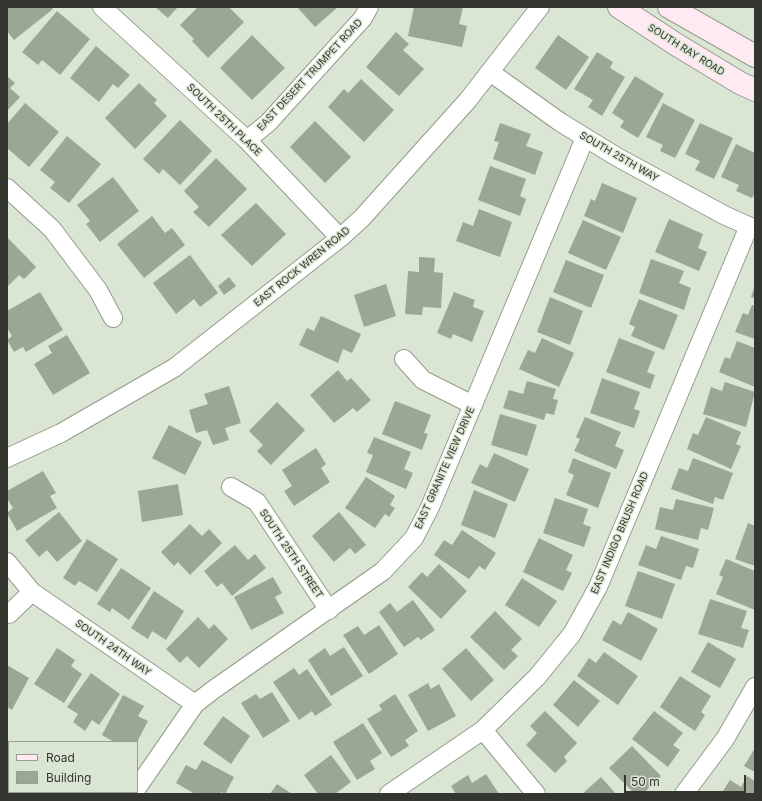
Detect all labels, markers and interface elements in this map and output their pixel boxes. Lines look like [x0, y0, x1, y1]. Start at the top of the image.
street label: EAST DESERT TRUMPET ROAD [255, 16, 365, 134]
street label: SOUTH RAY ROAD [645, 22, 727, 78]
street label: SOUTH 25TH PLACE [184, 81, 264, 159]
street label: SOUTH 25TH WAY [577, 129, 661, 185]
street label: EAST ROCK WREN ROAD [252, 225, 352, 309]
street label: EAST GRANITE VIEW DRIVE [413, 405, 477, 531]
street label: EAST INDIGO BRUSH ROAD [589, 470, 651, 596]
street label: SOUTH 25TH STREET [257, 507, 325, 601]
street label: SOUTH 24TH WAY [73, 617, 153, 679]
legend [8, 741, 138, 793]
text: Road [46, 750, 75, 765]
scale bar [626, 767, 748, 793]
text: Building [46, 770, 91, 785]
text: 50 m [631, 774, 660, 789]

